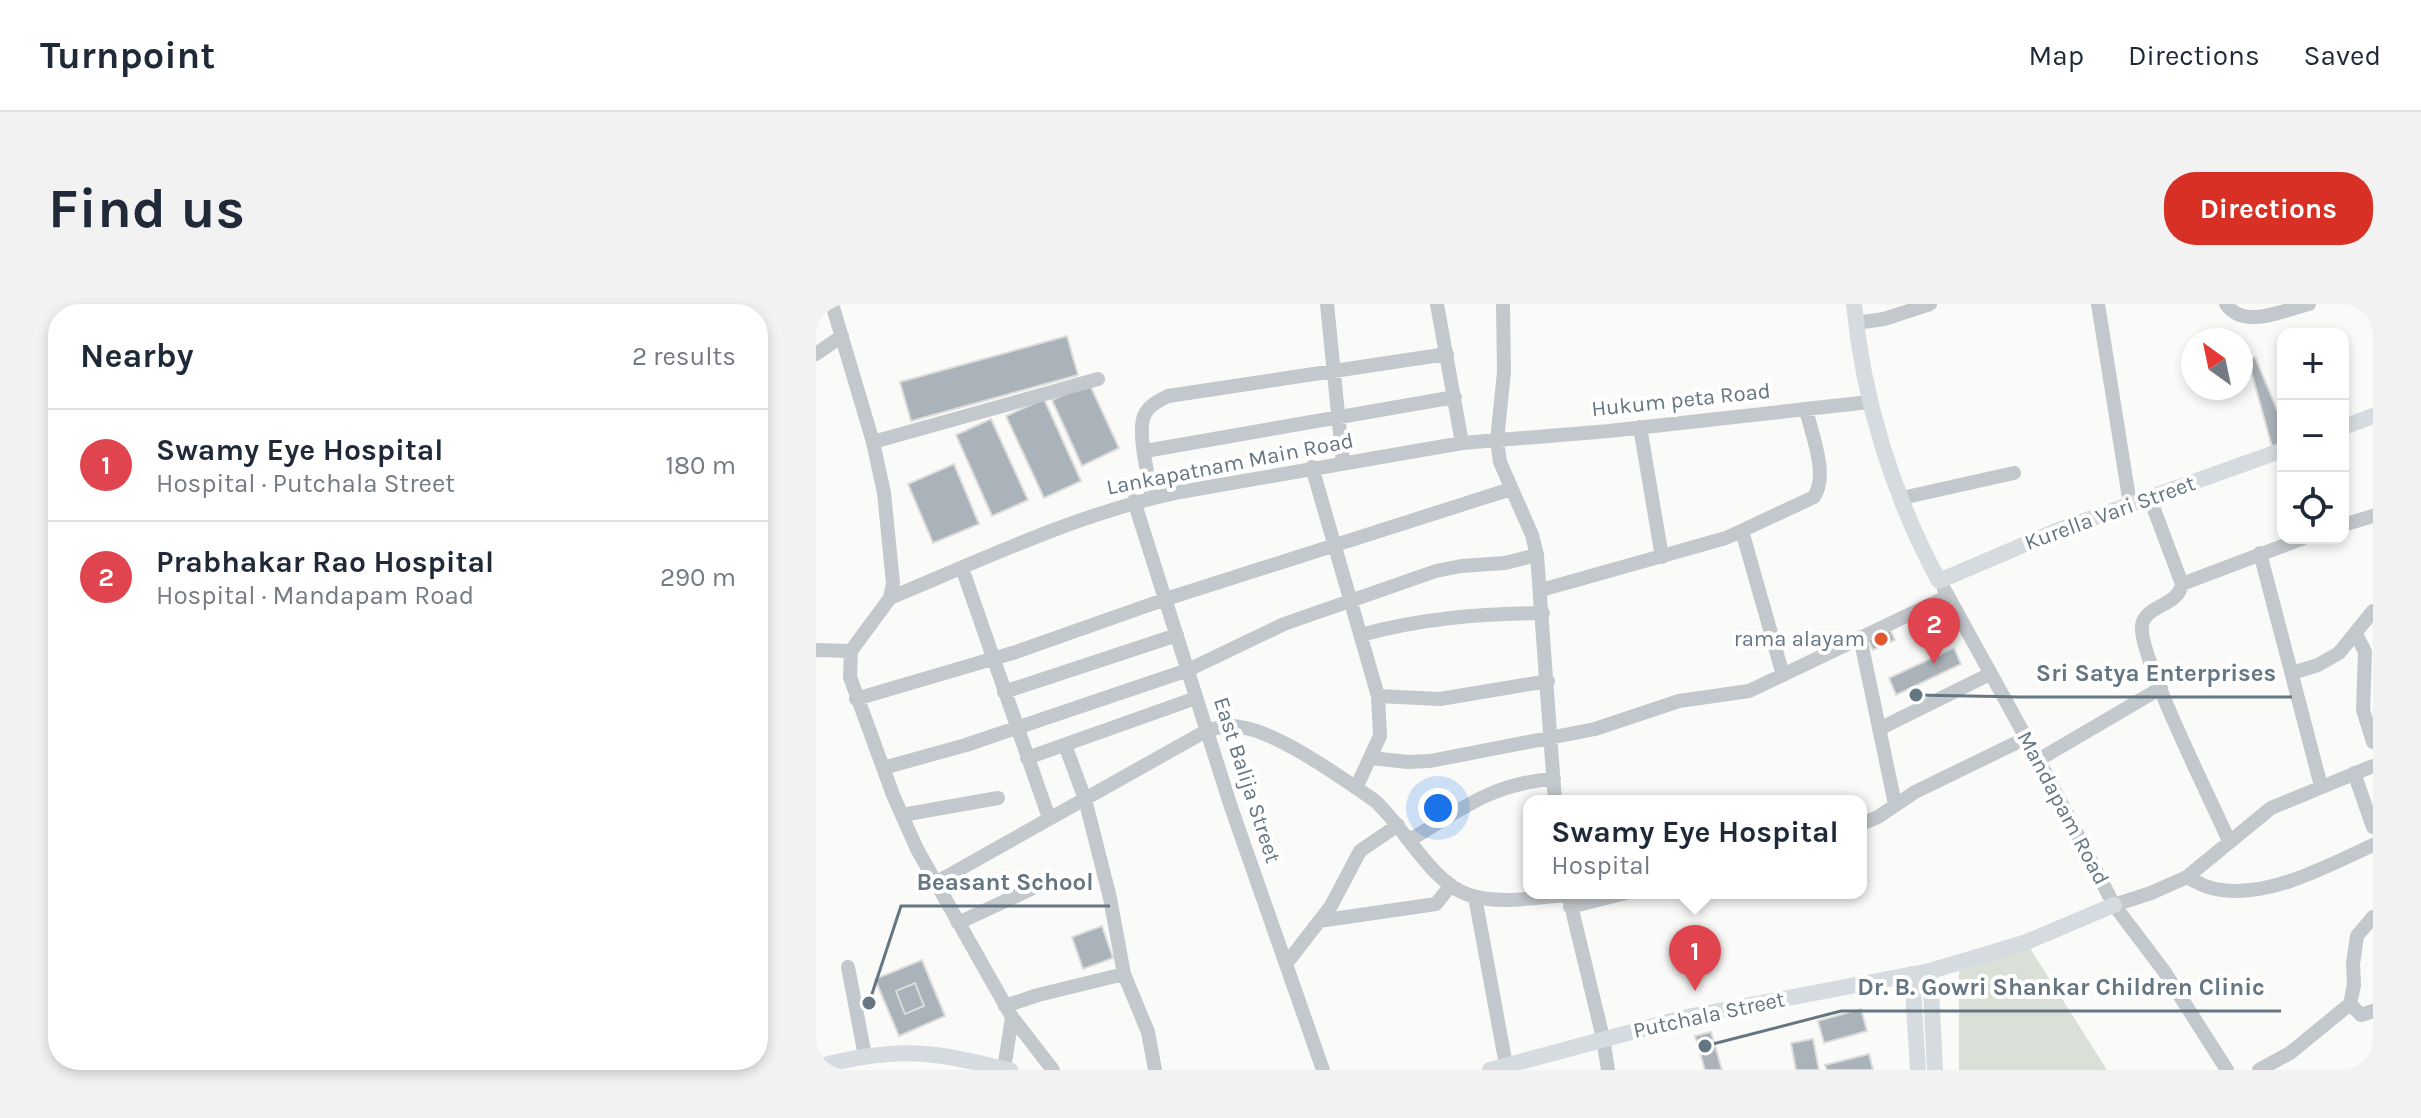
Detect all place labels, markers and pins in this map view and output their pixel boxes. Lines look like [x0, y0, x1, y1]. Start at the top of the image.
pin: 2 [1908, 598, 1960, 664]
place label: rama alayam [1734, 626, 1865, 652]
marker: rama alayam [1872, 630, 1890, 648]
callout: Sri Satya Enterprises [2020, 649, 2292, 697]
callout: Beasant School [901, 858, 1110, 906]
pin: 1 [1669, 925, 1721, 991]
callout: Dr. B. Gowri Shankar Children Clinic [1841, 963, 2281, 1011]

